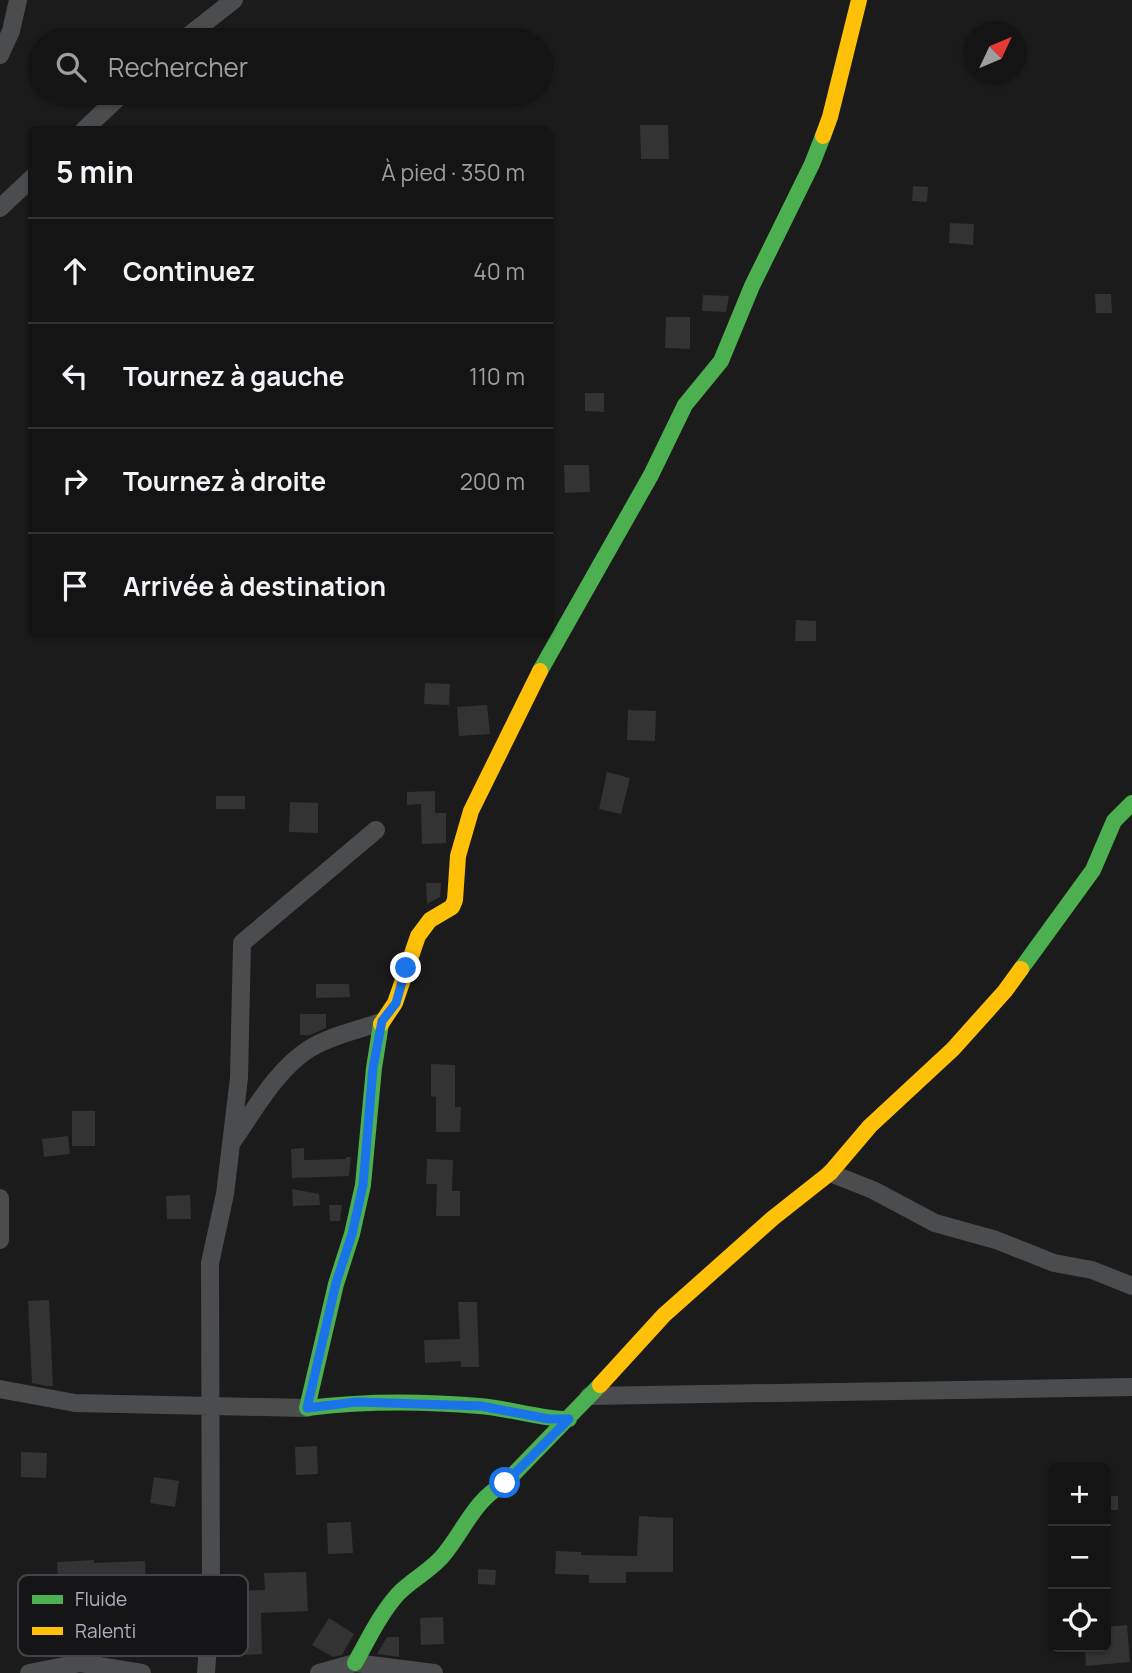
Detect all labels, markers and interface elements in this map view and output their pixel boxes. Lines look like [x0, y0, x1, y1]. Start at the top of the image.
north arrow [964, 21, 1027, 84]
search box [28, 28, 553, 105]
icon: search [52, 48, 90, 86]
text: Rechercher [108, 49, 248, 85]
text: 5 min [56, 151, 134, 192]
text: À pied · 350 m [381, 156, 525, 188]
icon: ahead [56, 252, 94, 290]
text: Continuez [123, 253, 255, 289]
text: 40 m [473, 255, 525, 287]
icon: left [56, 357, 94, 395]
text: Tournez à gauche [123, 358, 344, 394]
text: 110 m [469, 360, 525, 392]
icon: right [56, 462, 94, 500]
text: Tournez à droite [123, 463, 326, 499]
text: 200 m [460, 465, 525, 497]
icon: arrive [56, 567, 94, 605]
text: Arrivée à destination [123, 568, 386, 604]
route end [390, 952, 421, 983]
map controls [1048, 1463, 1111, 1652]
button: + [1048, 1463, 1111, 1526]
route start [489, 1467, 520, 1498]
button: − [1048, 1526, 1111, 1589]
legend [18, 1575, 248, 1656]
text: Fluide [75, 1586, 127, 1612]
button: locate [1048, 1589, 1111, 1652]
text: Ralenti [75, 1618, 136, 1644]

